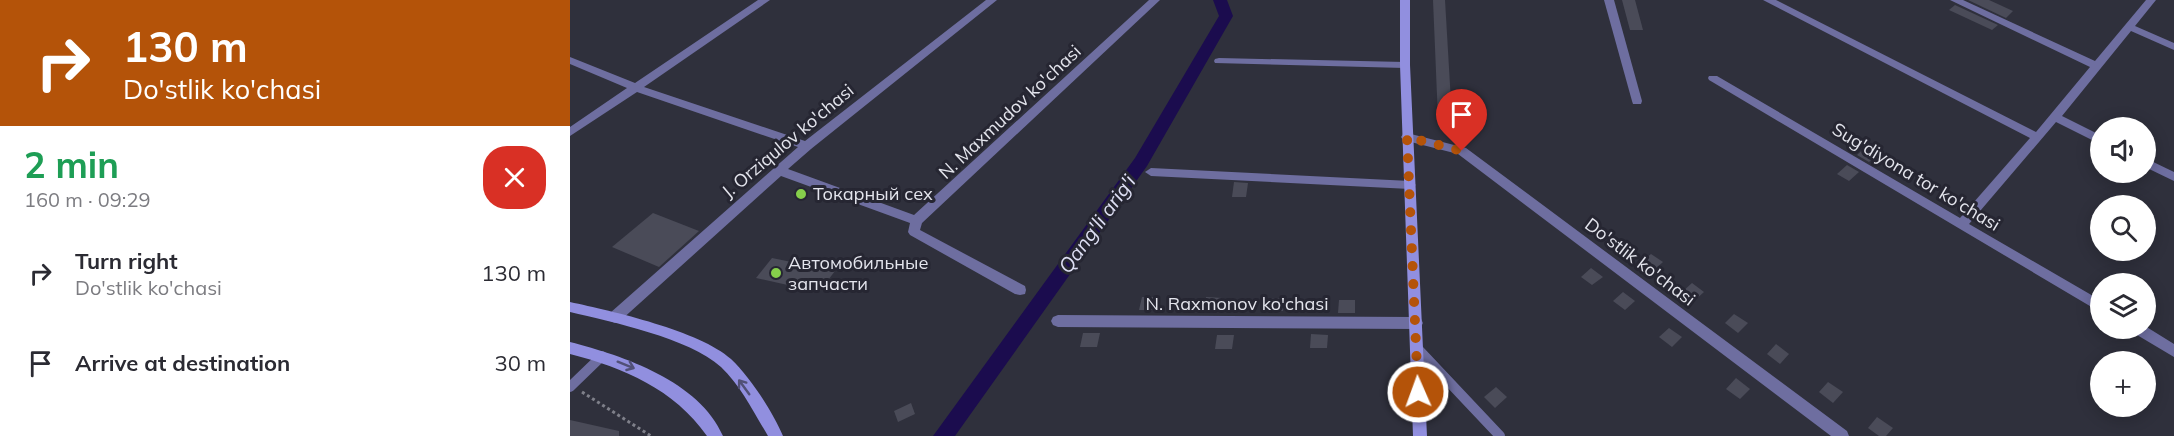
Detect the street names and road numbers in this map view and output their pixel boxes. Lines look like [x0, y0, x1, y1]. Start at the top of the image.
street label: N. Maxmudov ko'chasi [934, 40, 1086, 184]
street label: J. Orziqulov ko'chasi [717, 79, 858, 203]
street label: Sug'diyona tor ko'chasi [1828, 117, 2004, 236]
street label: Do'stlik ko'chasi [1581, 213, 1700, 311]
street label: N. Raxmonov ko'chasi [1146, 292, 1328, 315]

